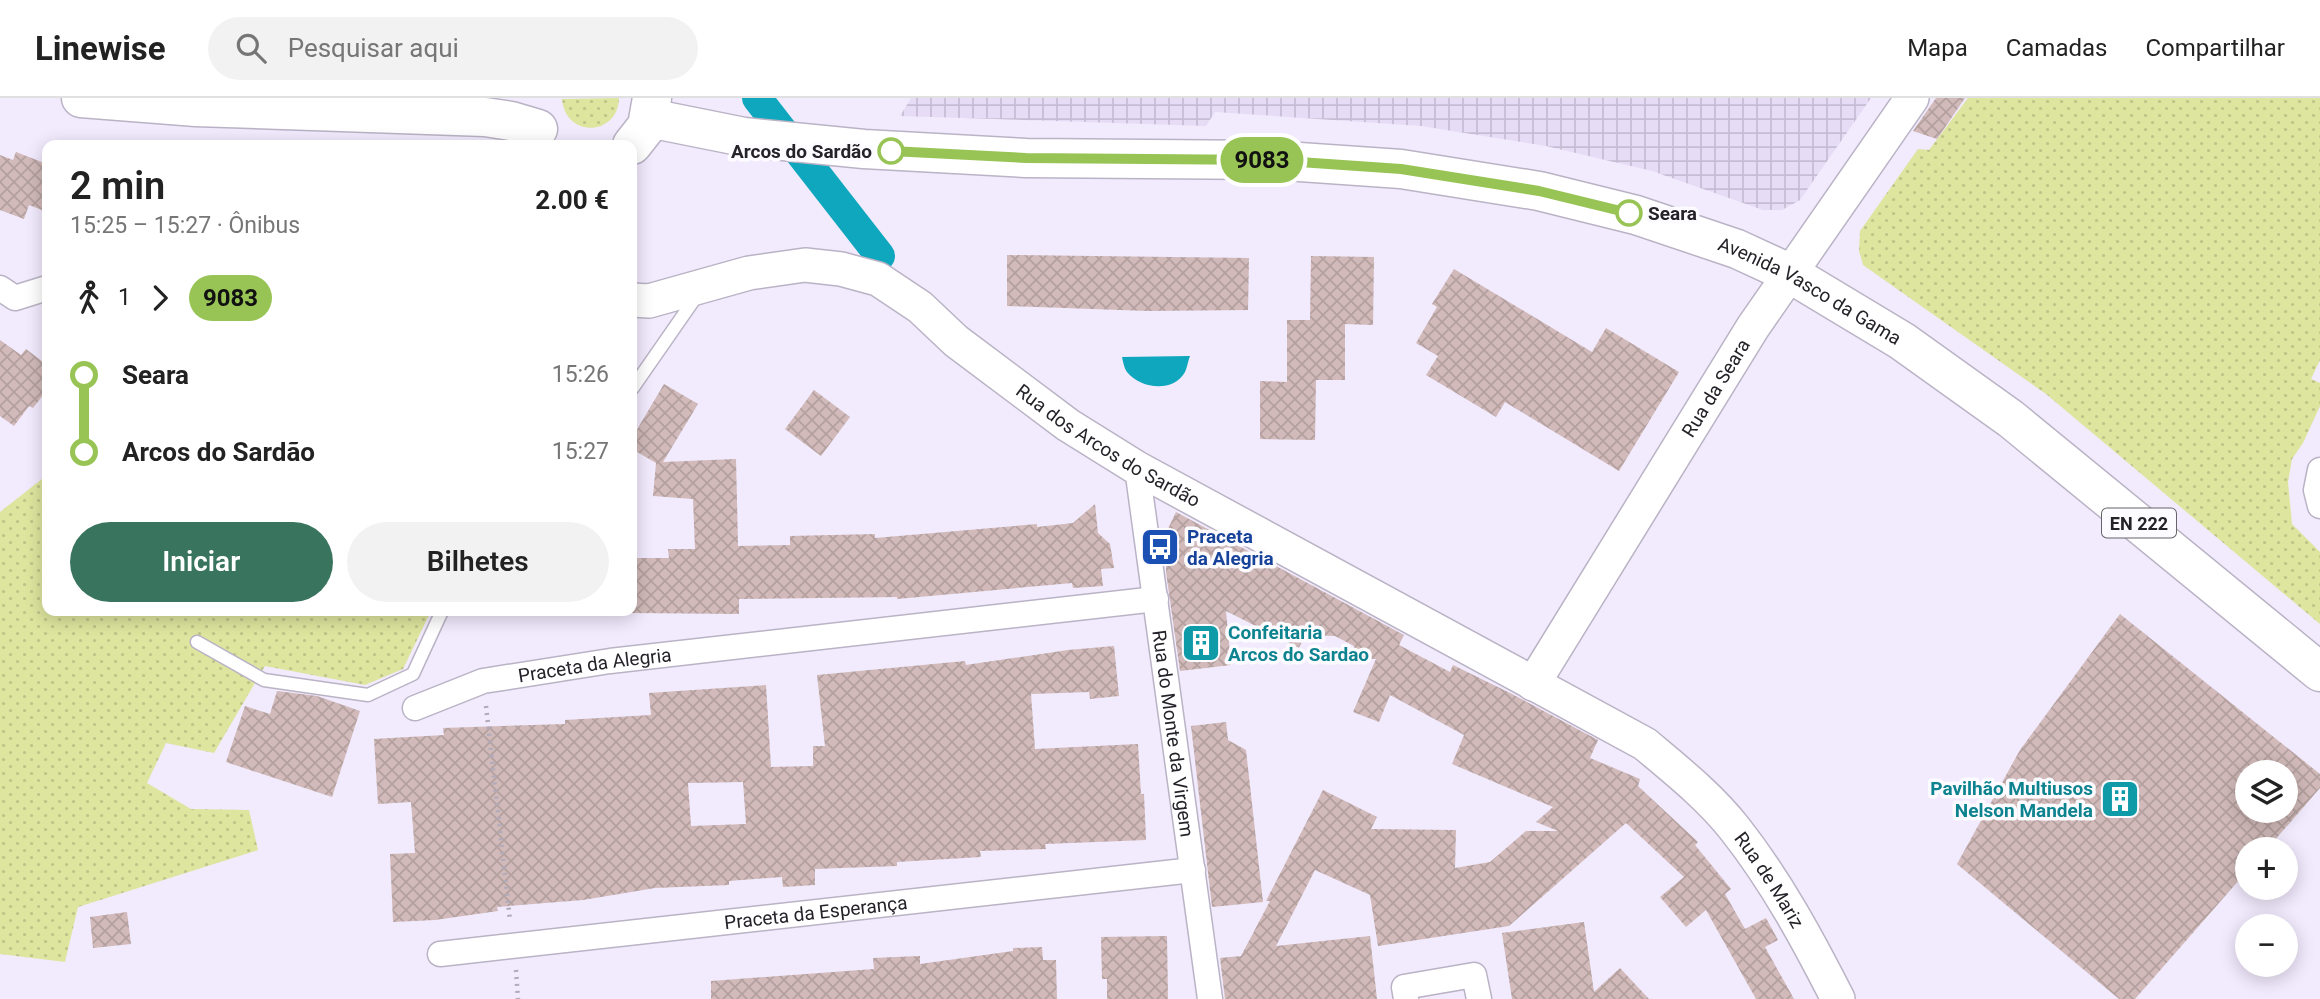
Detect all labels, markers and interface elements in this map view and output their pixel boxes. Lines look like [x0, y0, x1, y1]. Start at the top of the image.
search box [208, 17, 698, 80]
text: Linewise [35, 29, 166, 68]
icon: search [232, 29, 270, 67]
text: Pesquisar aqui [288, 33, 459, 63]
text: Mapa [1907, 34, 1968, 62]
text: Camadas [2006, 34, 2107, 62]
text: Compartilhar [2145, 34, 2285, 62]
line badge: 9083 [1213, 137, 1311, 183]
marker: Arcos do Sardão [878, 138, 904, 164]
place label: Arcos do Sardão [731, 140, 872, 163]
text: 9083 [1234, 146, 1290, 174]
text: 2 min [70, 164, 165, 208]
text: 2.00 € [535, 185, 609, 215]
marker: Seara [1616, 200, 1642, 226]
place label: Seara [1648, 202, 1697, 225]
text: 15:25 – 15:27 · Ônibus [70, 212, 300, 239]
street label: Avenida Vasco da Gama [1715, 232, 1906, 349]
icon: walk [70, 279, 108, 317]
icon: forward [141, 279, 179, 317]
text: 1 [118, 284, 131, 311]
text: 9083 [203, 284, 258, 312]
street label: Rua da Seara [1677, 334, 1755, 441]
text: Seara [122, 360, 189, 390]
text: 15:26 [552, 361, 609, 388]
street label: Rua dos Arcos do Sardão [1012, 379, 1204, 512]
text: Arcos do Sardão [122, 437, 315, 467]
text: 15:27 [552, 438, 609, 465]
road number: EN 222 [2102, 508, 2176, 538]
button: Iniciar [70, 522, 333, 602]
button: Bilhetes [347, 522, 609, 602]
place label: Praceta da Alegria [1187, 525, 1274, 570]
bus stop icon: Praceta da Alegria [1139, 526, 1181, 568]
place label: Confeitaria Arcos do Sardao [1228, 621, 1369, 666]
building icon: Confeitaria Arcos do Sardao [1180, 622, 1222, 664]
street label: Rua do Monte da Virgem [1148, 629, 1199, 838]
street label: Praceta da Alegria [516, 643, 673, 687]
map controls [2235, 760, 2298, 977]
button: layers [2235, 760, 2298, 823]
place label: Pavilhão Multiusos Nelson Mandela [1930, 777, 2093, 822]
building icon: Pavilhão Multiusos Nelson Mandela [2099, 778, 2141, 820]
street label: Rua de Mariz [1730, 827, 1809, 932]
button: + [2235, 837, 2298, 900]
street label: Praceta da Esperança [723, 890, 908, 934]
button: − [2235, 914, 2298, 977]

